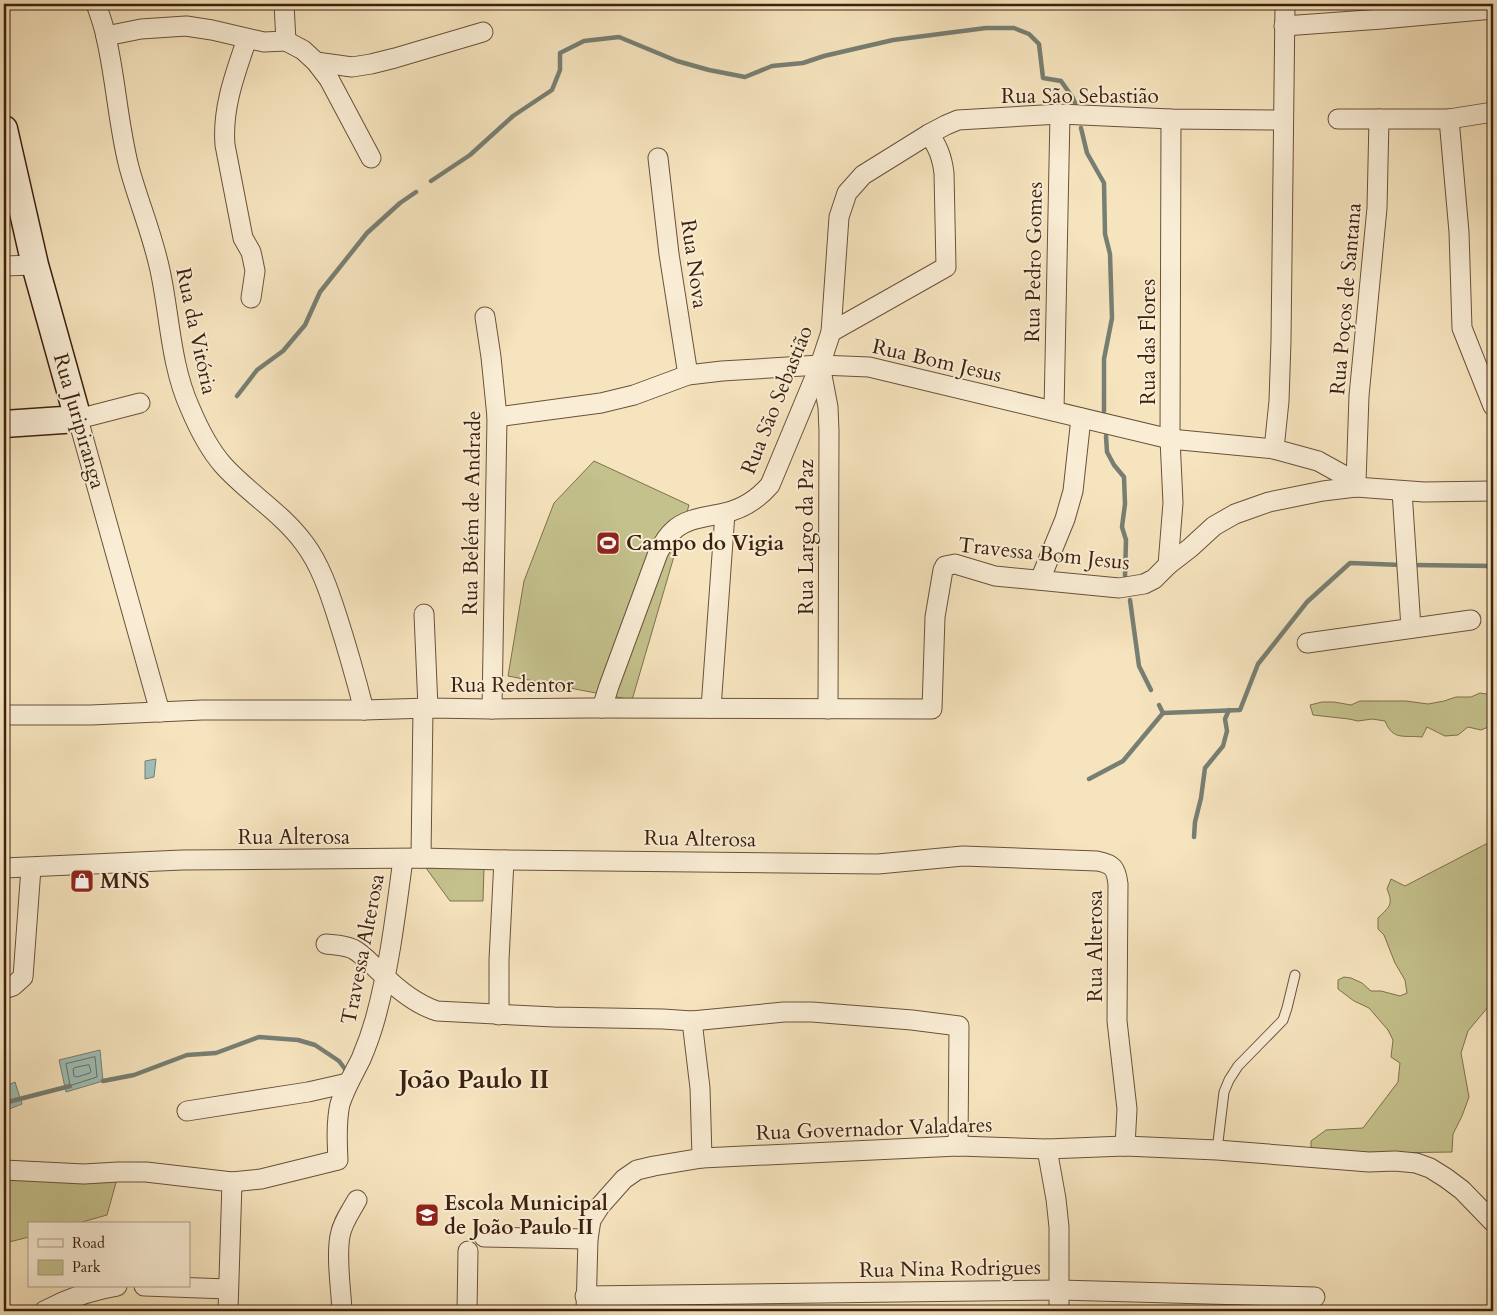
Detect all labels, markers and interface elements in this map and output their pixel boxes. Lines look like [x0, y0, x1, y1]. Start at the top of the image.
street label: Rua São Sebastião [1001, 82, 1159, 111]
street label: Rua Pedro Gomes [1018, 181, 1050, 343]
street label: Rua Poços de Santana [1323, 202, 1369, 396]
street label: Rua Nova [673, 218, 715, 310]
street label: Rua da Vitória [168, 265, 224, 397]
street label: Rua das Flores [1134, 279, 1163, 405]
street label: Rua São Sebastião [734, 321, 820, 479]
street label: Rua Bom Jesus [869, 332, 1005, 390]
street label: Rua Juripiranga [46, 350, 112, 492]
street label: Rua Belém de Andrade [456, 410, 488, 616]
street label: Rua Largo da Paz [792, 459, 821, 615]
place label: Campo do Vigia [626, 529, 785, 558]
sports icon: Campo do Vigia [595, 530, 621, 556]
street label: Travessa Bom Jesus [957, 531, 1131, 577]
street label: Rua Redentor [450, 671, 574, 700]
street label: Rua Alterosa [238, 823, 350, 852]
street label: Rua Alterosa [644, 824, 756, 854]
place label: MNS [100, 867, 150, 896]
shop icon: MNS [69, 868, 95, 894]
street label: Travessa Alterosa [334, 871, 392, 1027]
street label: Rua Alterosa [1081, 890, 1110, 1002]
district label: João Paulo II [395, 1062, 549, 1097]
street label: Rua Governador Valadares [755, 1110, 993, 1148]
place label: Escola Municipal de João Paulo II [444, 1189, 608, 1242]
school or university icon: Escola Municipal de João Paulo II [414, 1202, 440, 1228]
legend [28, 1222, 190, 1288]
text: Road [72, 1233, 105, 1253]
street label: Rua Nina Rodrigues [859, 1253, 1041, 1285]
text: Park [72, 1257, 101, 1277]

